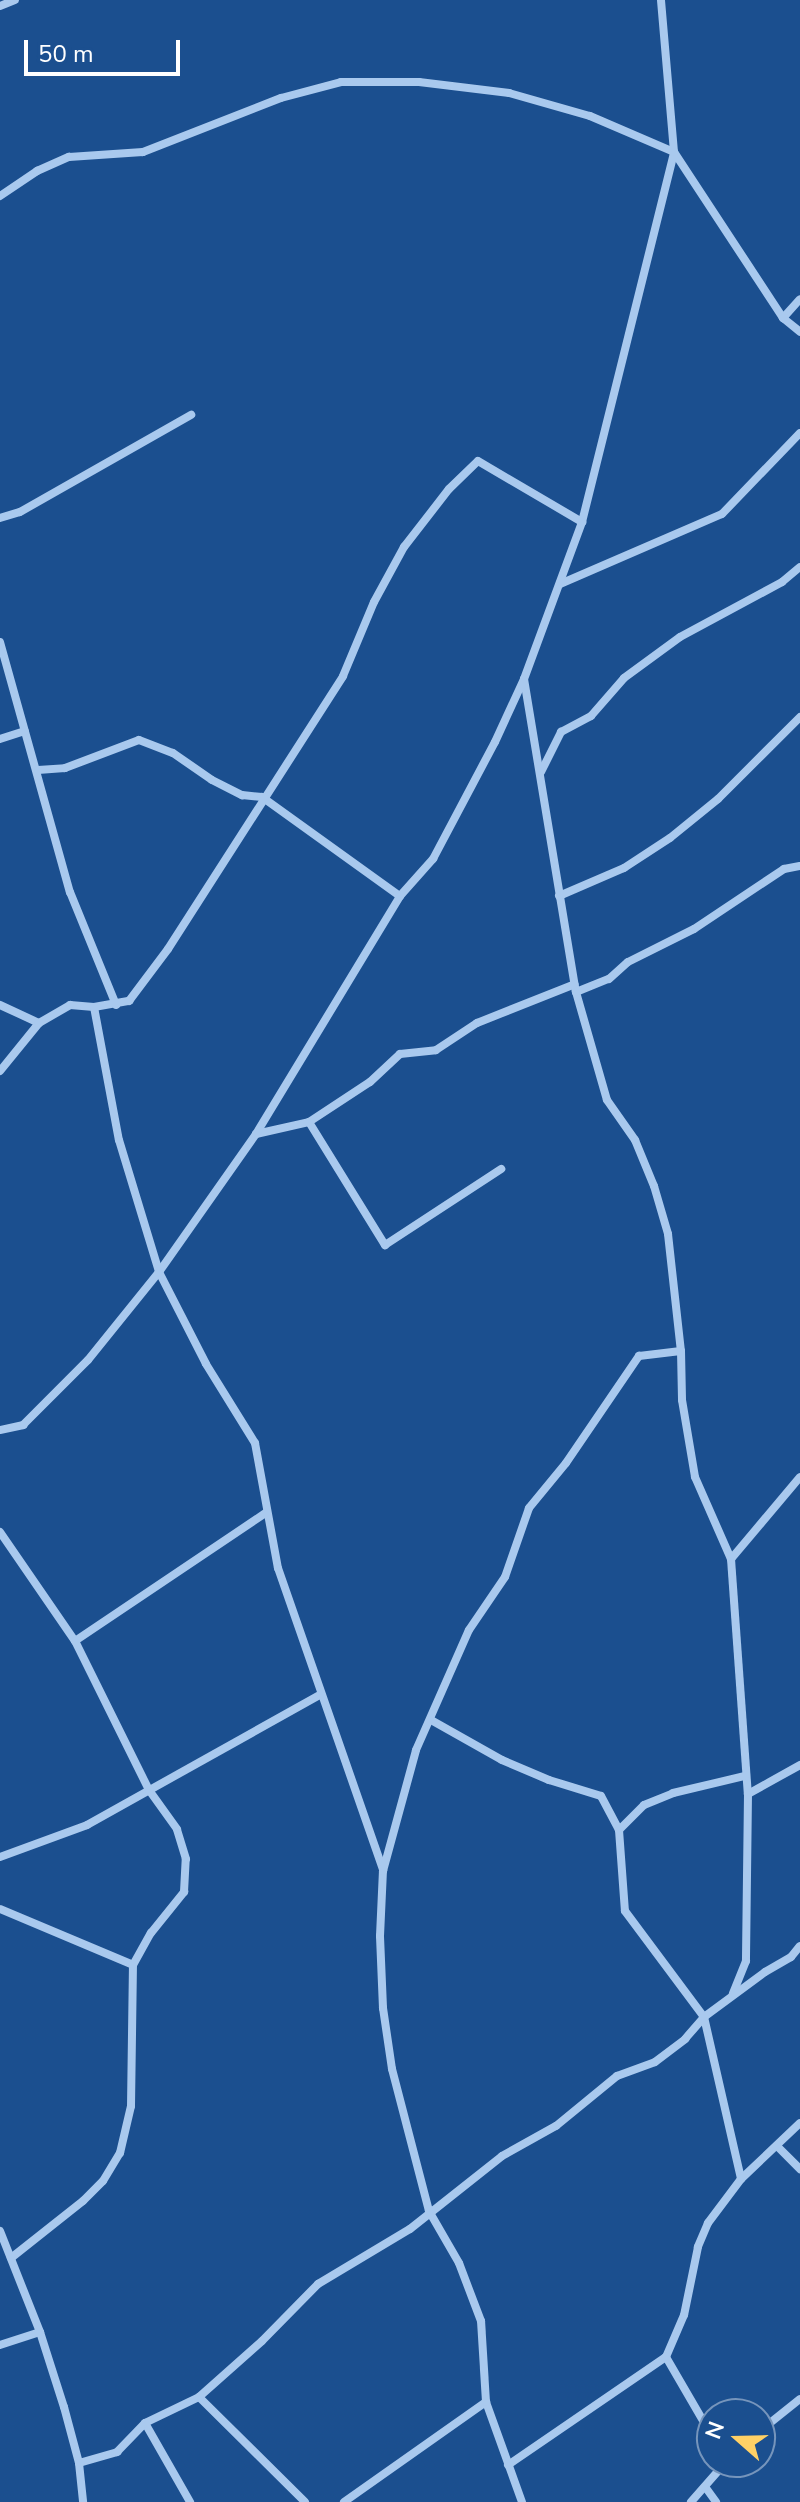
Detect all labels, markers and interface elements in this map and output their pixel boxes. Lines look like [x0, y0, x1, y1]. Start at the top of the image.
scale bar [28, 24, 184, 74]
text: 50 m [38, 38, 94, 70]
north arrow [696, 2398, 776, 2478]
text: N [698, 2418, 732, 2443]

